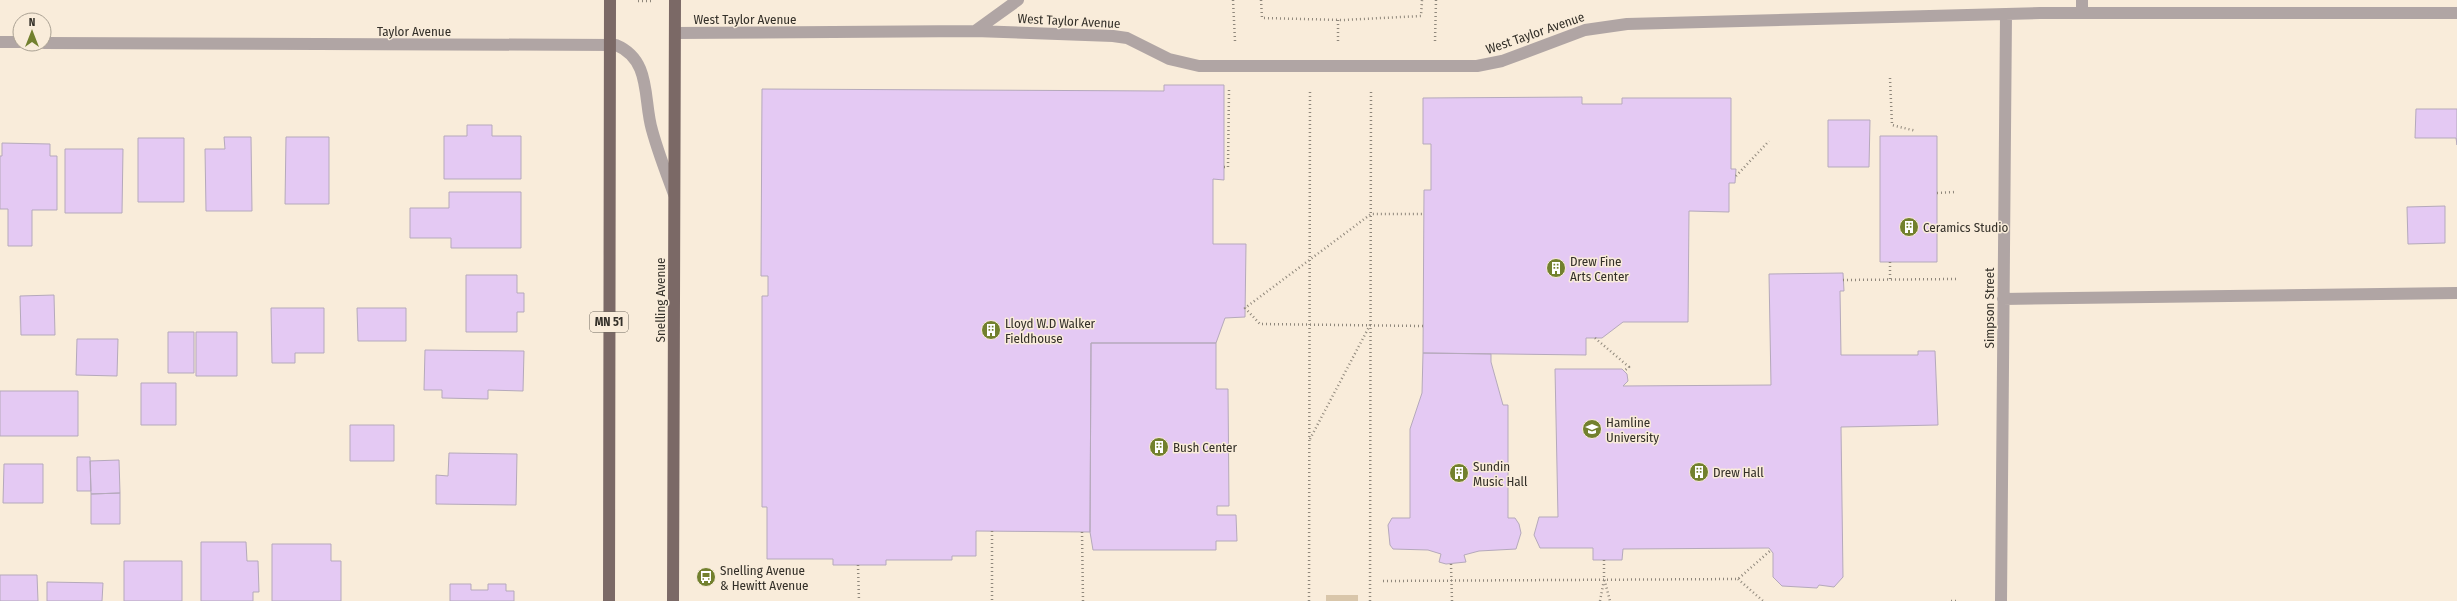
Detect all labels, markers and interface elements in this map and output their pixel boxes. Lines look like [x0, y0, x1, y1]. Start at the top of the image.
street label: West Taylor Avenue [1484, 9, 1586, 57]
street label: West Taylor Avenue [1017, 11, 1121, 31]
north arrow [12, 12, 52, 52]
street label: West Taylor Avenue [693, 12, 797, 27]
text: N [29, 16, 35, 29]
street label: Taylor Avenue [377, 24, 451, 39]
building icon: Ceramics Studio [1898, 216, 1920, 238]
place label: Ceramics Studio [1923, 220, 2008, 235]
place label: Drew Fine Arts Center [1570, 254, 1629, 284]
building icon: Drew Fine Arts Center [1545, 257, 1567, 279]
street label: Snelling Avenue [653, 258, 668, 342]
street label: Simpson Street [1982, 267, 1997, 348]
road number: MN 51 [590, 312, 628, 332]
place label: Lloyd W.D Walker Fieldhouse [1005, 316, 1096, 346]
building icon: Lloyd W.D Walker Fieldhouse [980, 319, 1002, 341]
place label: Hamline University [1606, 415, 1659, 445]
school or university icon: Hamline University [1581, 418, 1603, 440]
building icon: Bush Center [1148, 436, 1170, 458]
place label: Bush Center [1173, 440, 1237, 455]
place label: Sundin Music Hall [1473, 459, 1528, 489]
building icon: Drew Hall [1688, 461, 1710, 483]
building icon: Sundin Music Hall [1448, 462, 1470, 484]
place label: Drew Hall [1713, 465, 1764, 480]
place label: Snelling Avenue & Hewitt Avenue [720, 563, 808, 593]
bus stop icon: Snelling Avenue & Hewitt Avenue [695, 566, 717, 588]

